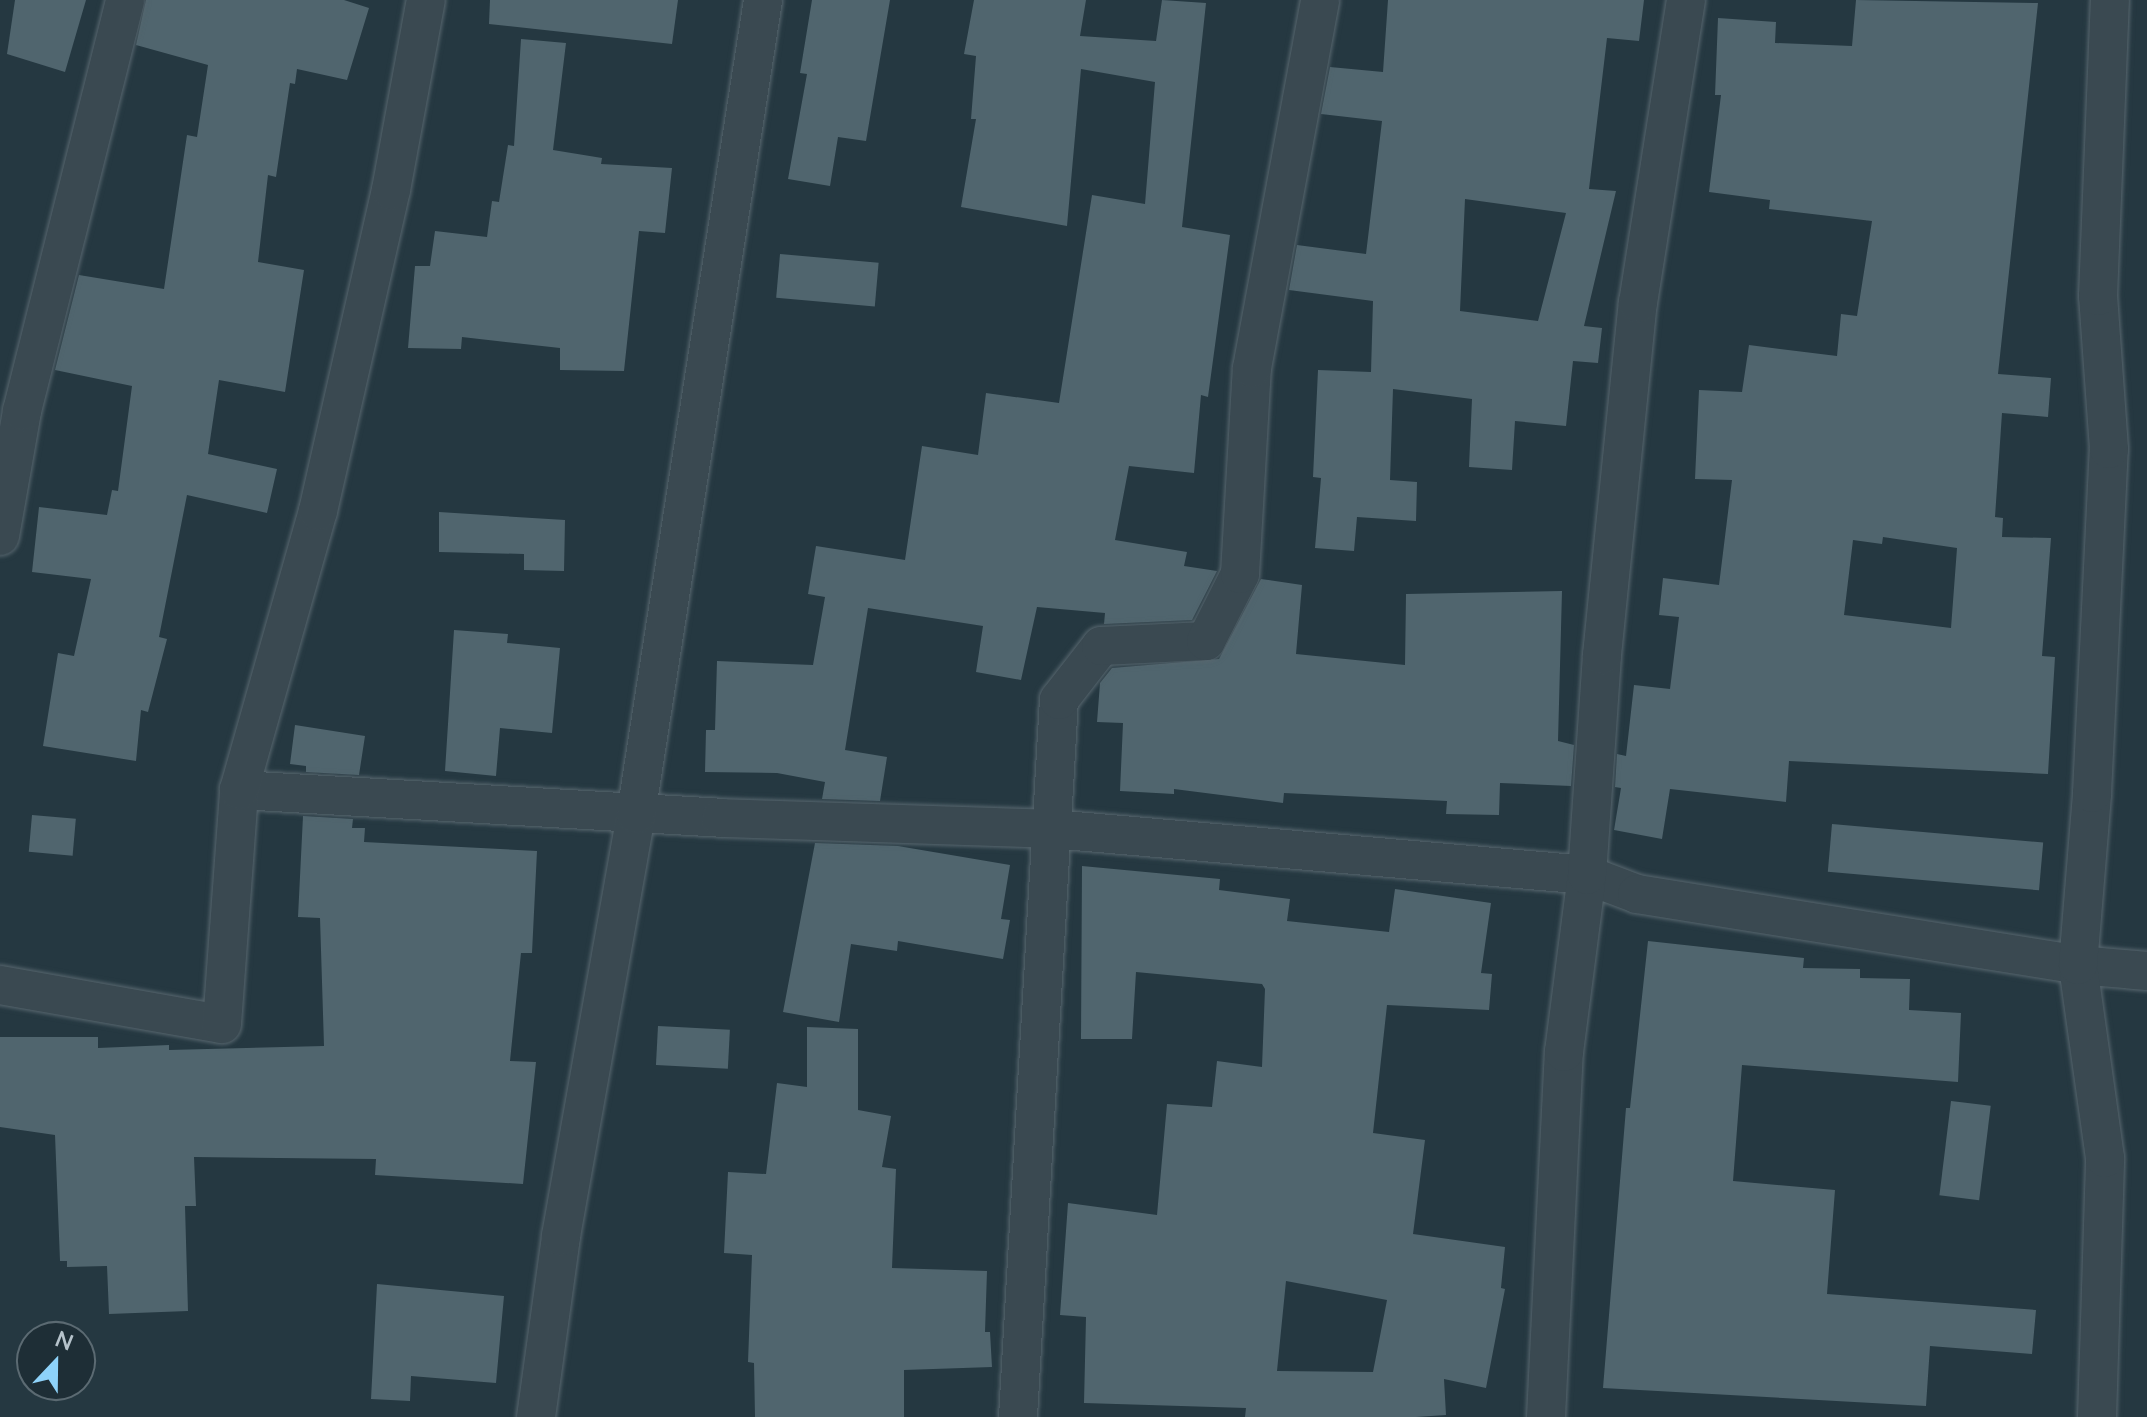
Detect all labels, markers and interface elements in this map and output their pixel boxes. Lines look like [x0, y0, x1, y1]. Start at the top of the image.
north arrow [16, 1321, 96, 1401]
text: N [52, 1324, 77, 1356]

